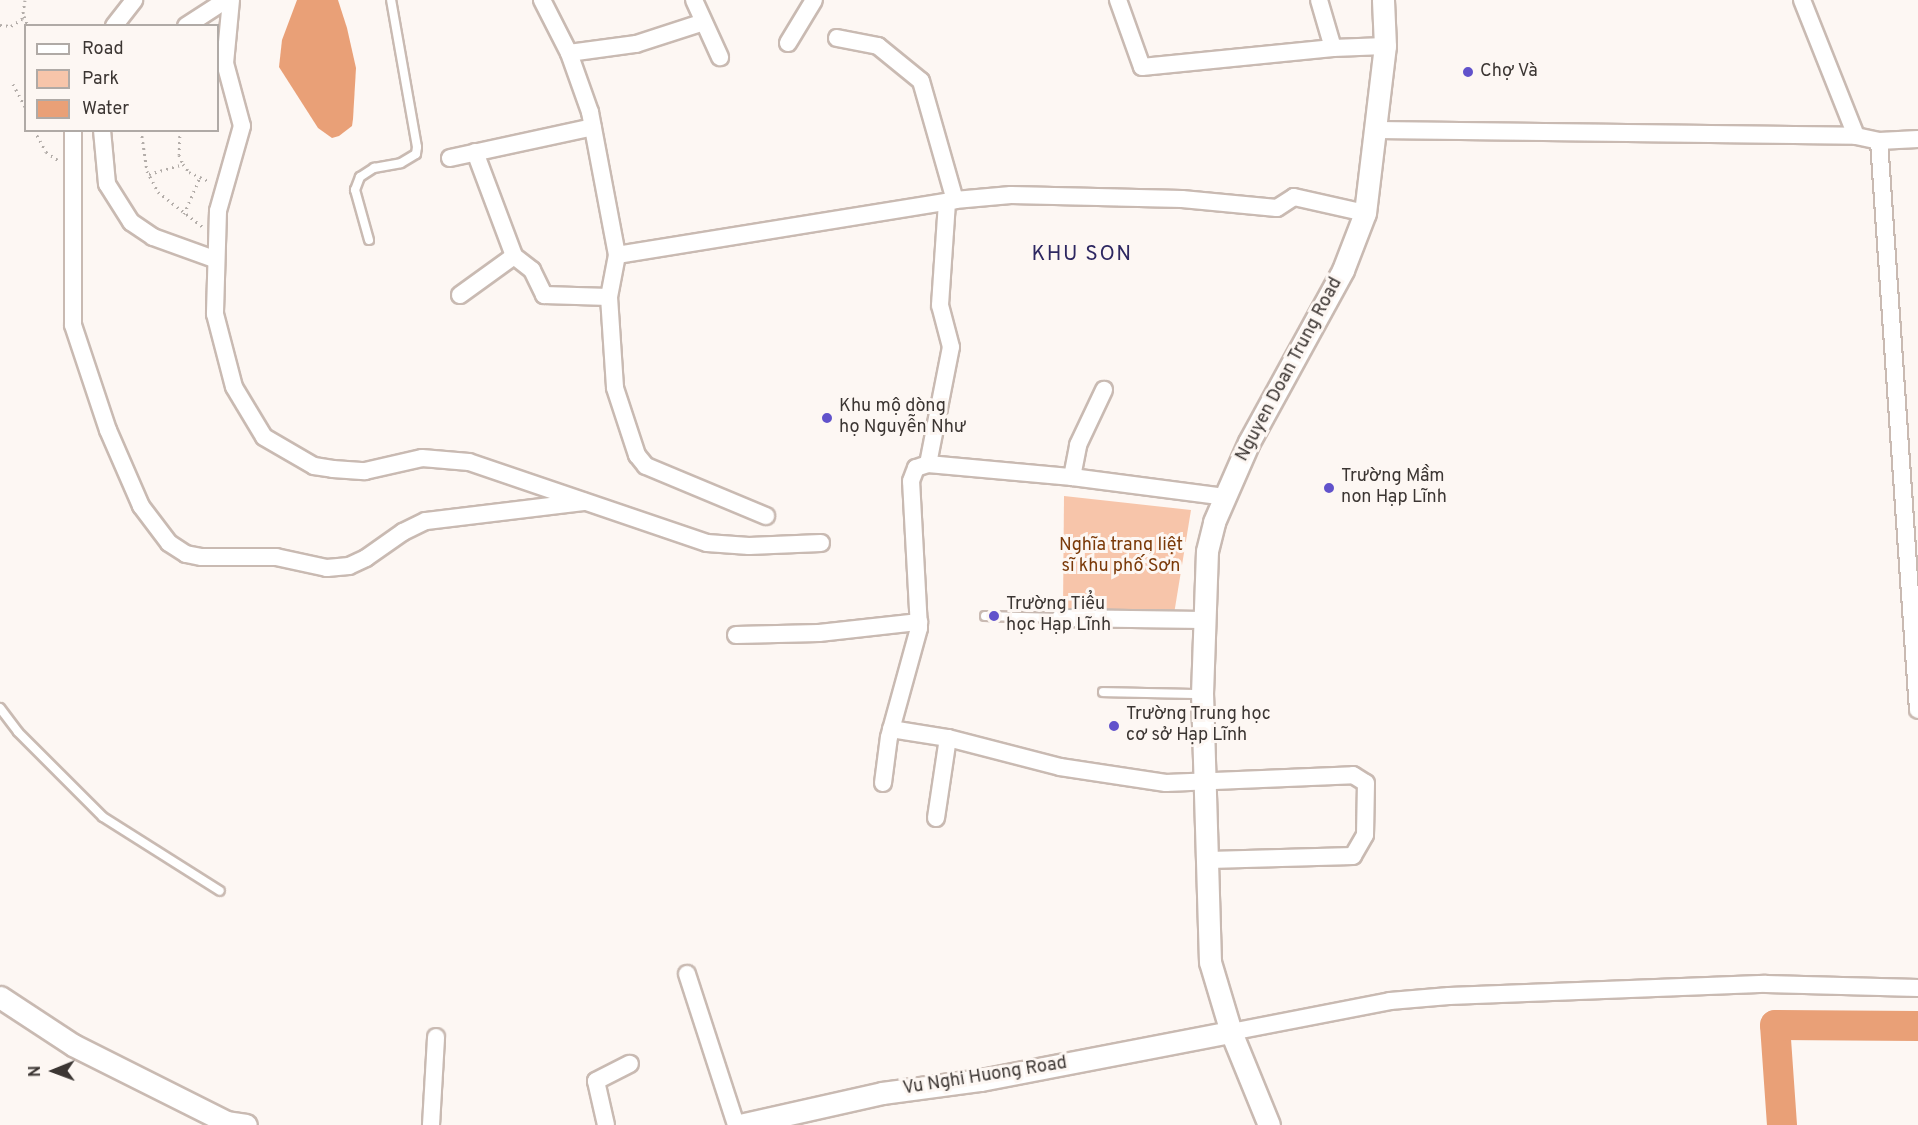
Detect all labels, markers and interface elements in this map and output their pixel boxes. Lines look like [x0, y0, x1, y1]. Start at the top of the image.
legend [24, 24, 219, 132]
text: Road [82, 38, 124, 61]
place label: Chợ Và [1480, 61, 1539, 83]
marker: Chợ Và [1461, 65, 1475, 79]
text: Park [82, 68, 119, 91]
text: Water [82, 98, 129, 121]
district label: KHU SON [1031, 242, 1133, 268]
street label: Nguyen Doan Trung Road [1232, 274, 1348, 466]
place label: Khu mộ dòng họ Nguyễn Như [839, 397, 966, 440]
marker: Khu mộ dòng họ Nguyễn Như [820, 411, 834, 425]
place label: Trường Mầm non Hạp Lĩnh [1341, 467, 1447, 510]
marker: Trường Mầm non Hạp Lĩnh [1322, 481, 1336, 495]
park label: Nghĩa trang liệt sĩ khu phố Sơn [1059, 536, 1183, 578]
place label: Trường Tiểu học Hạp Lĩnh [1006, 595, 1111, 638]
marker: Trường Tiểu học Hạp Lĩnh [987, 609, 1001, 623]
place label: Trường Trung học cơ sở Hạp Lĩnh [1126, 705, 1271, 748]
marker: Trường Trung học cơ sở Hạp Lĩnh [1107, 719, 1121, 733]
north arrow [24, 1041, 84, 1101]
street label: Vu Nghi Huong Road [901, 1053, 1069, 1101]
text: N [26, 1065, 46, 1077]

